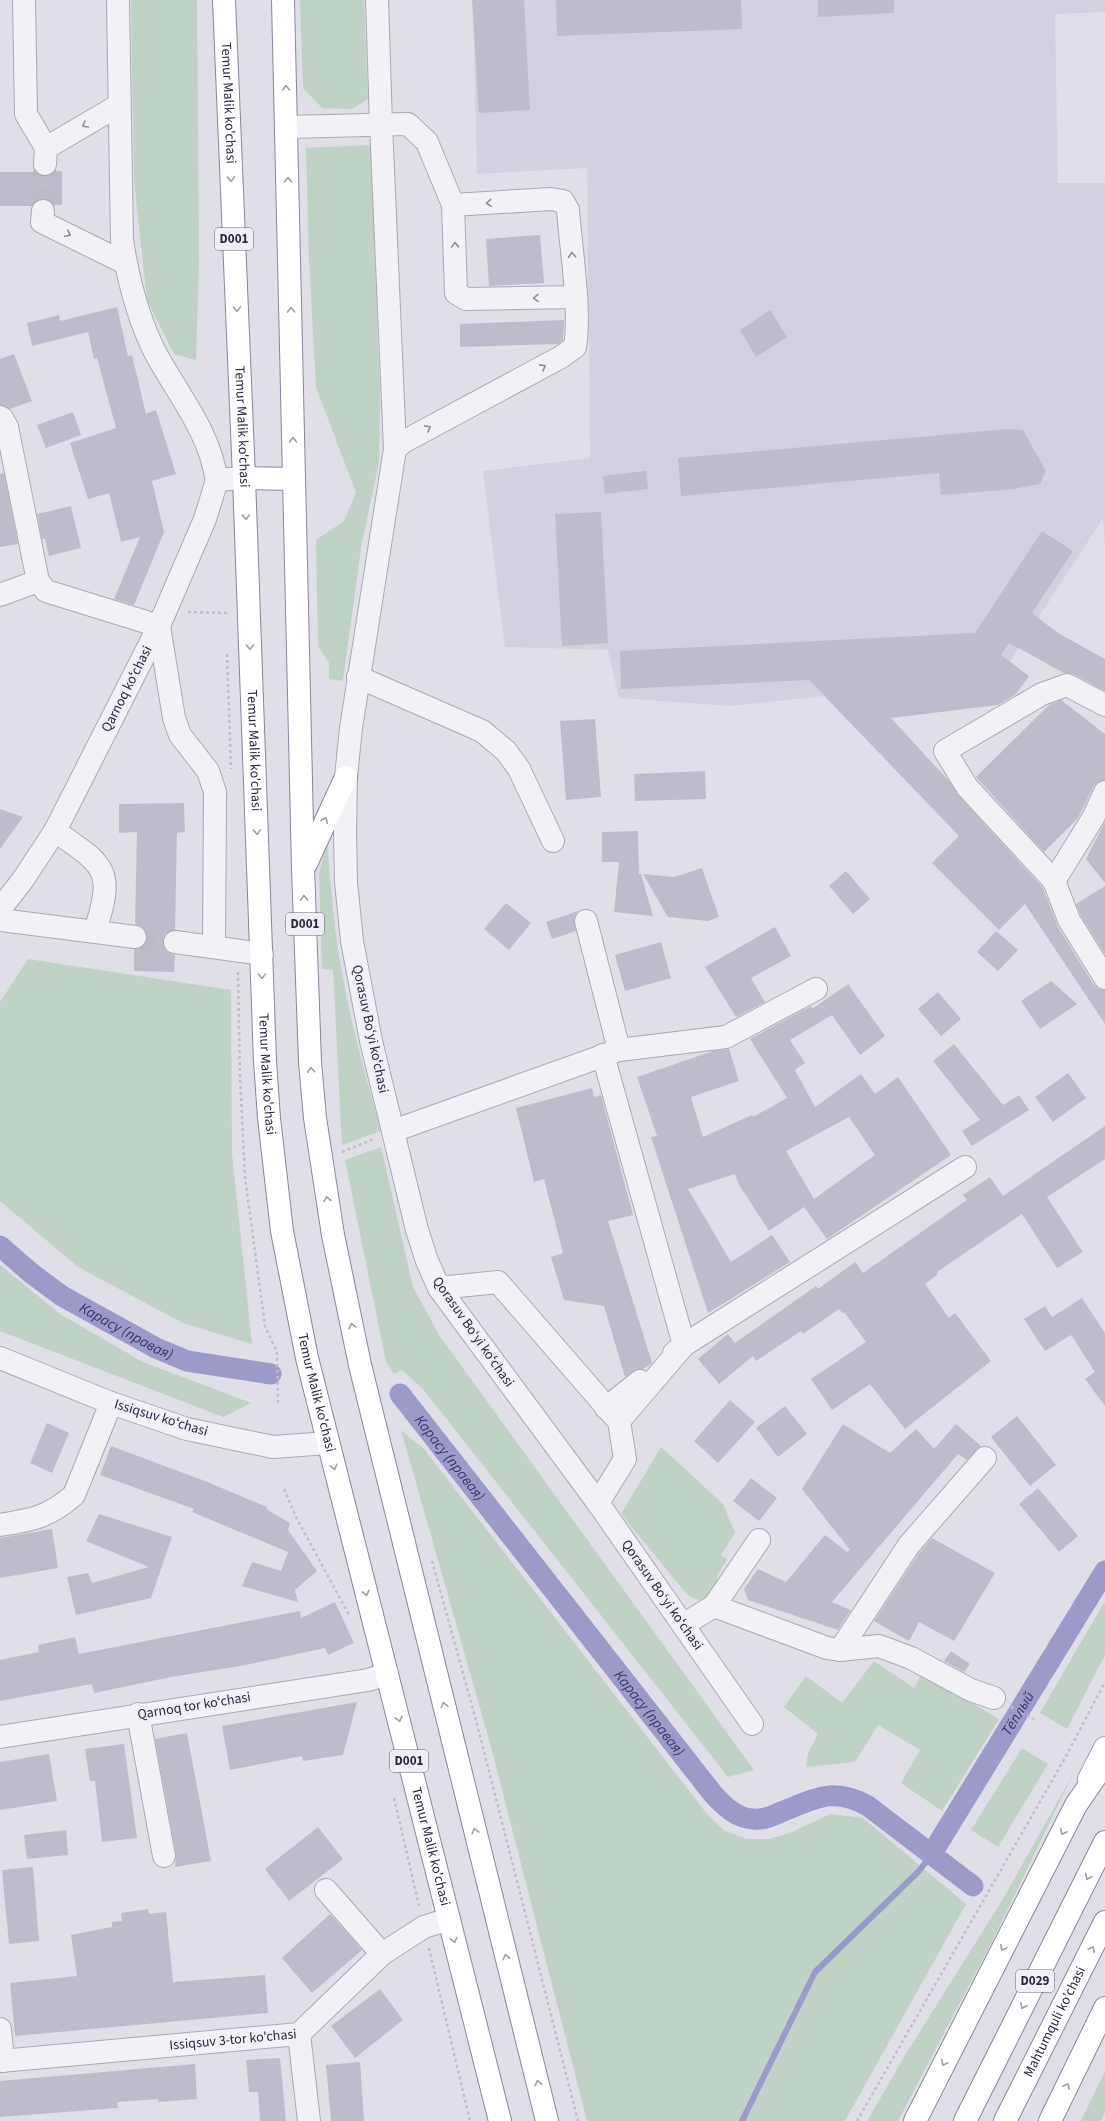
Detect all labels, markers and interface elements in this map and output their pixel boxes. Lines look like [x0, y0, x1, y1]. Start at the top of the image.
street label: Temur Malik ko'chasi [216, 42, 241, 164]
one-way arrow [281, 85, 290, 91]
one-way arrow [82, 120, 89, 127]
one-way arrow [227, 176, 236, 182]
one-way arrow [284, 177, 292, 183]
one-way arrow [486, 198, 492, 207]
road number: D001 [215, 228, 253, 250]
one-way arrow [64, 229, 71, 237]
one-way arrow [451, 242, 459, 248]
one-way arrow [567, 252, 576, 258]
one-way arrow [533, 293, 539, 302]
one-way arrow [233, 306, 241, 312]
one-way arrow [286, 307, 295, 313]
street label: Temur Malik ko'chasi [229, 365, 254, 488]
one-way arrow [539, 365, 546, 372]
one-way arrow [424, 426, 432, 433]
one-way arrow [289, 437, 297, 443]
one-way arrow [241, 514, 250, 520]
street label: Qarnoq koʻchasi [97, 642, 157, 736]
one-way arrow [246, 644, 255, 650]
street label: Temur Malik ko'chasi [242, 689, 266, 812]
one-way arrow [320, 817, 328, 825]
one-way arrow [253, 829, 262, 835]
one-way arrow [300, 895, 309, 901]
road number: D001 [286, 913, 324, 935]
street label: Qorasuv Bo‘yi koʻchasi [347, 963, 393, 1095]
one-way arrow [258, 973, 267, 979]
street label: Temur Malik ko'chasi [253, 1013, 281, 1136]
one-way arrow [307, 1067, 316, 1073]
one-way arrow [323, 1196, 332, 1202]
street label: Qorasuv Bo‘yi koʻchasi [427, 1273, 519, 1391]
water label: Карасу (правая) [76, 1297, 177, 1365]
one-way arrow [348, 1323, 357, 1330]
street label: Temur Malik ko'chasi [292, 1331, 340, 1454]
street label: Issiqsuv koʻchasi [112, 1394, 210, 1442]
water label: Карасу (правая) [410, 1410, 490, 1505]
one-way arrow [329, 1463, 338, 1470]
street label: Qorasuv Bo‘yi koʻchasi [616, 1536, 708, 1654]
one-way arrow [362, 1590, 370, 1596]
water label: Карасу (правая) [609, 1666, 690, 1760]
street label: Qarnoq tor koʻchasi [136, 1687, 252, 1725]
water label: Тёплый [996, 1687, 1039, 1740]
one-way arrow [440, 1701, 449, 1708]
one-way arrow [394, 1716, 402, 1722]
road number: D001 [390, 1750, 428, 1772]
street label: Temur Malik ko'chasi [406, 1785, 455, 1908]
one-way arrow [472, 1828, 480, 1834]
one-way arrow [1060, 1828, 1068, 1835]
one-way arrow [1085, 1873, 1092, 1880]
one-way arrow [449, 1936, 458, 1943]
one-way arrow [1001, 1943, 1008, 1951]
one-way arrow [1087, 1945, 1094, 1953]
one-way arrow [503, 1954, 511, 1960]
street label: Mahtumquli ko'chasi [1019, 1963, 1091, 2081]
road number: D029 [1016, 1970, 1054, 1992]
one-way arrow [1020, 2001, 1028, 2009]
street label: Issiqsuv 3-tor ko'chasi [169, 2024, 298, 2056]
one-way arrow [941, 2059, 949, 2066]
one-way arrow [534, 2080, 542, 2086]
one-way arrow [1062, 2083, 1070, 2090]

